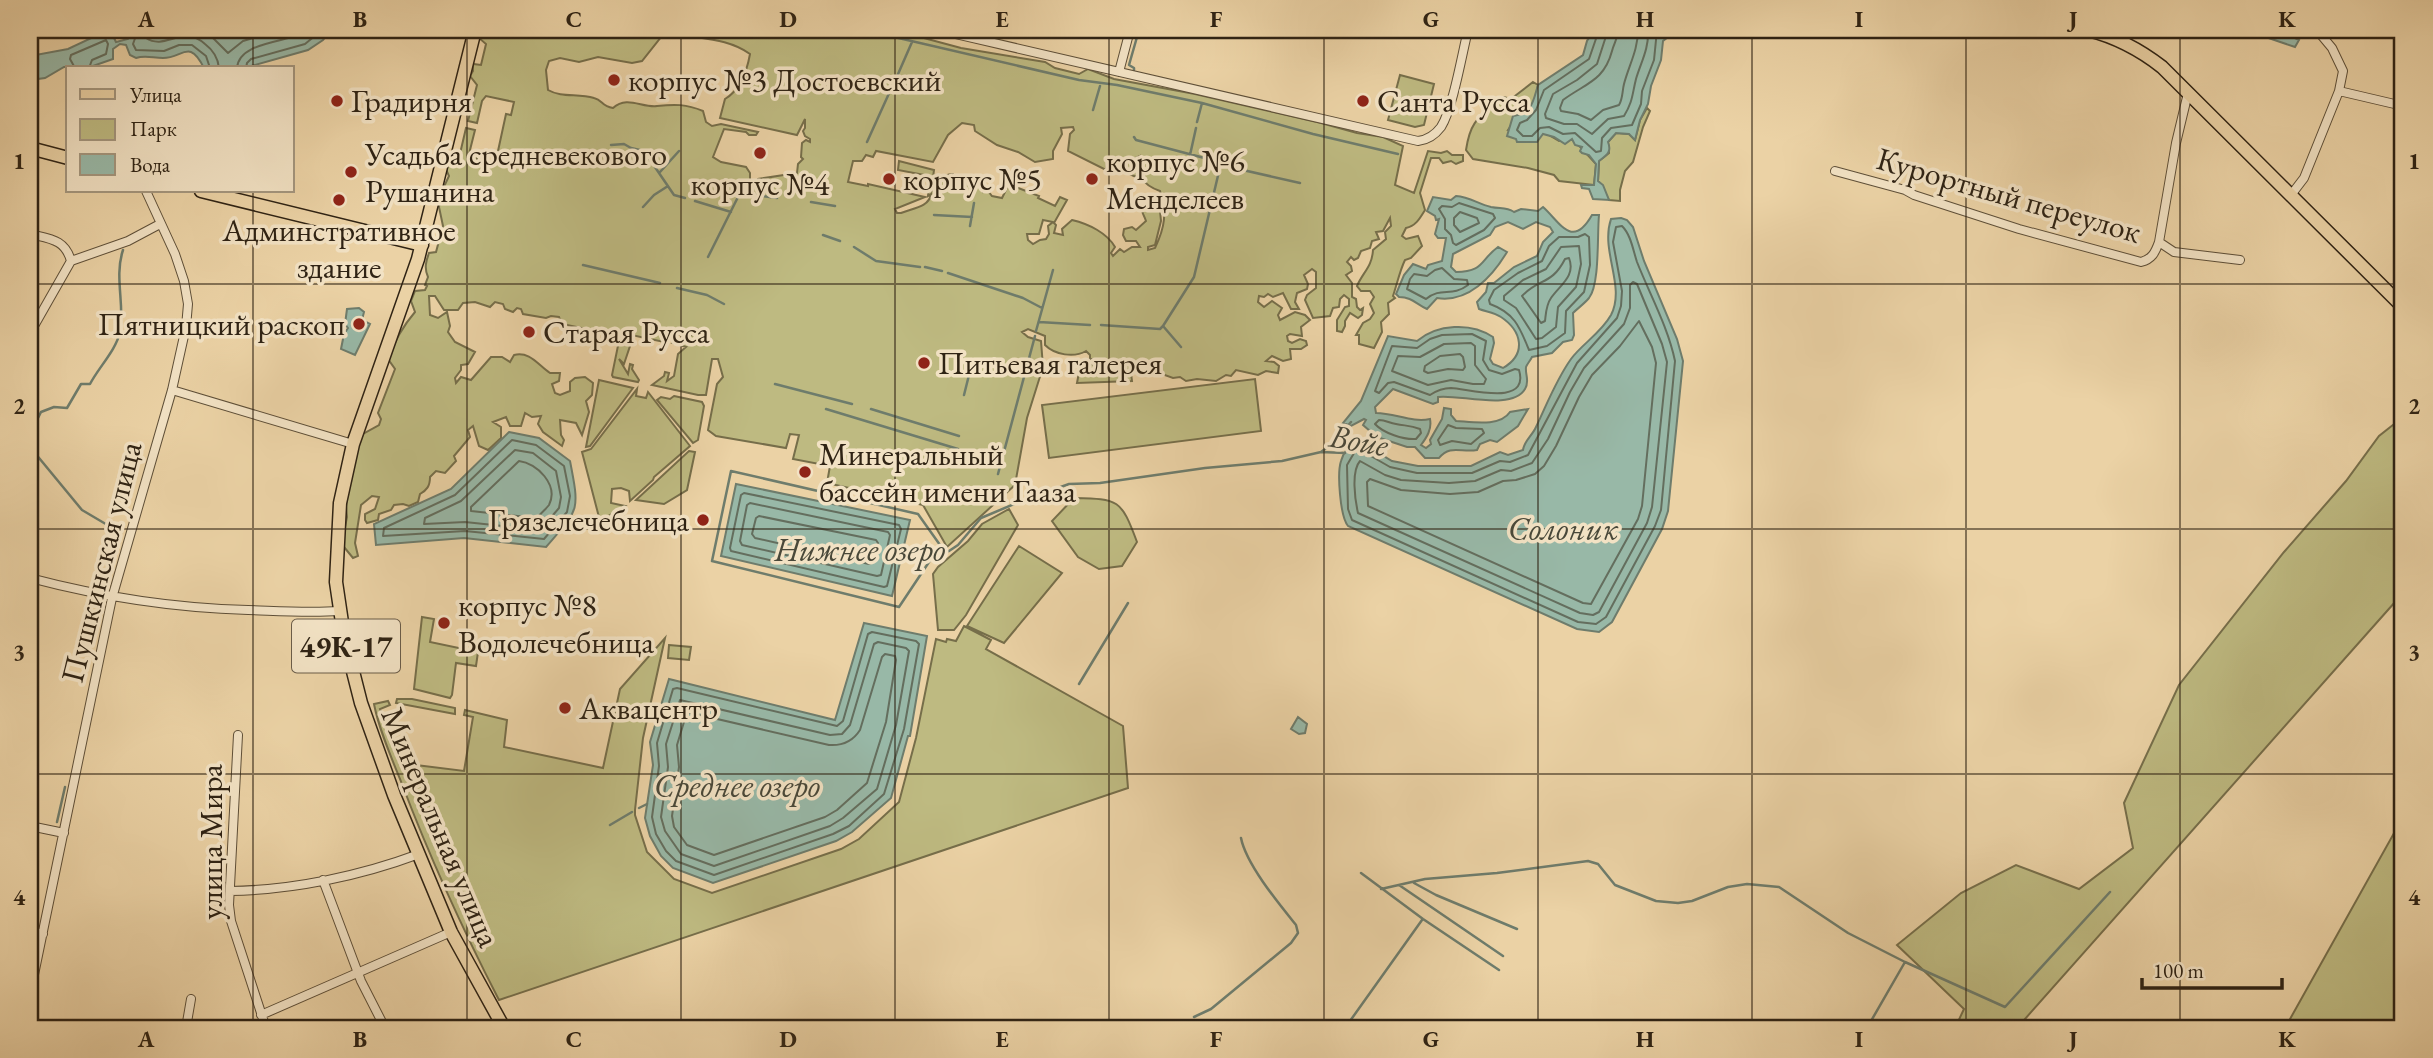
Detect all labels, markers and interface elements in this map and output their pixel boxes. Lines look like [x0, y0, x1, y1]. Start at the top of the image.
text: A [137, 4, 155, 34]
text: B [353, 4, 367, 34]
text: C [566, 4, 582, 34]
text: D [779, 4, 797, 34]
text: E [995, 4, 1009, 34]
text: F [1210, 4, 1223, 34]
text: G [1423, 4, 1439, 34]
text: H [1636, 4, 1654, 34]
text: I [1855, 4, 1863, 34]
text: J [2067, 4, 2078, 34]
text: K [2278, 4, 2296, 34]
place label: корпус №3 Достоевский [628, 59, 942, 101]
legend [66, 66, 294, 192]
marker: корпус №3 Достоевский [606, 72, 622, 88]
place label: Градирня [351, 80, 472, 122]
place label: Санта Русса [1377, 80, 1530, 122]
text: Улица [129, 81, 182, 108]
marker: Градирня [329, 93, 345, 109]
marker: Санта Русса [1355, 93, 1371, 109]
text: Парк [130, 115, 177, 142]
place label: Усадьба средневекового Рушанина [364, 133, 667, 212]
street label: Курортный переулок [1872, 137, 2146, 253]
place label: корпус №6 Менделеев [1106, 140, 1245, 219]
marker: корпус №4 [752, 145, 768, 161]
text: 1 [13, 146, 25, 176]
text: 1 [2408, 146, 2420, 176]
text: Вода [130, 151, 171, 178]
place label: корпус №5 [903, 158, 1042, 200]
place label: корпус №4 [691, 163, 830, 205]
marker: Усадьба средневекового Рушанина [343, 164, 359, 180]
marker: корпус №5 [881, 171, 897, 187]
marker: корпус №6 Менделеев [1084, 171, 1100, 187]
marker: Админстративное здание [331, 192, 347, 208]
place label: Админстративное здание [221, 209, 456, 288]
place label: Пятницкий раскоп [98, 303, 345, 345]
place label: Старая Русса [543, 311, 710, 353]
marker: Пятницкий раскоп [351, 316, 367, 332]
marker: Старая Русса [521, 324, 537, 340]
place label: Питьевая галерея [938, 342, 1162, 384]
marker: Питьевая галерея [916, 355, 932, 371]
text: 2 [13, 391, 25, 421]
text: 2 [2408, 391, 2420, 421]
water label: Войе [1325, 414, 1392, 466]
place label: Минеральный бассейн имени Гааза [819, 433, 1076, 512]
street label: Пушкинская улица [51, 437, 151, 687]
marker: Минеральный бассейн имени Гааза [797, 464, 813, 480]
place label: Грязелечебница [488, 499, 689, 541]
water label: Солоник [1508, 507, 1618, 550]
marker: Грязелечебница [695, 512, 711, 528]
water label: Нижнее озеро [773, 528, 946, 571]
place label: корпус №8 Водолечебница [458, 584, 654, 663]
marker: корпус №8 Водолечебница [436, 615, 452, 631]
road number: 49К-17 [292, 620, 400, 673]
text: 3 [13, 637, 25, 667]
text: 3 [2408, 637, 2420, 667]
place label: Аквацентр [578, 687, 718, 729]
marker: Аквацентр [557, 700, 573, 716]
street label: Минеральная улица [372, 701, 510, 953]
street label: улица Мира [190, 764, 232, 920]
water label: Среднее озеро [654, 764, 820, 807]
text: 4 [13, 882, 26, 912]
text: 4 [2408, 882, 2421, 912]
scale bar [2142, 946, 2282, 990]
text: 100 m [2153, 957, 2204, 984]
text: A [137, 1024, 155, 1054]
text: B [353, 1024, 367, 1054]
text: C [566, 1024, 582, 1054]
text: D [779, 1024, 797, 1054]
text: E [995, 1024, 1009, 1054]
text: F [1210, 1024, 1223, 1054]
text: G [1423, 1024, 1439, 1054]
text: H [1636, 1024, 1654, 1054]
text: I [1855, 1024, 1863, 1054]
text: J [2067, 1024, 2078, 1054]
text: K [2278, 1024, 2296, 1054]

